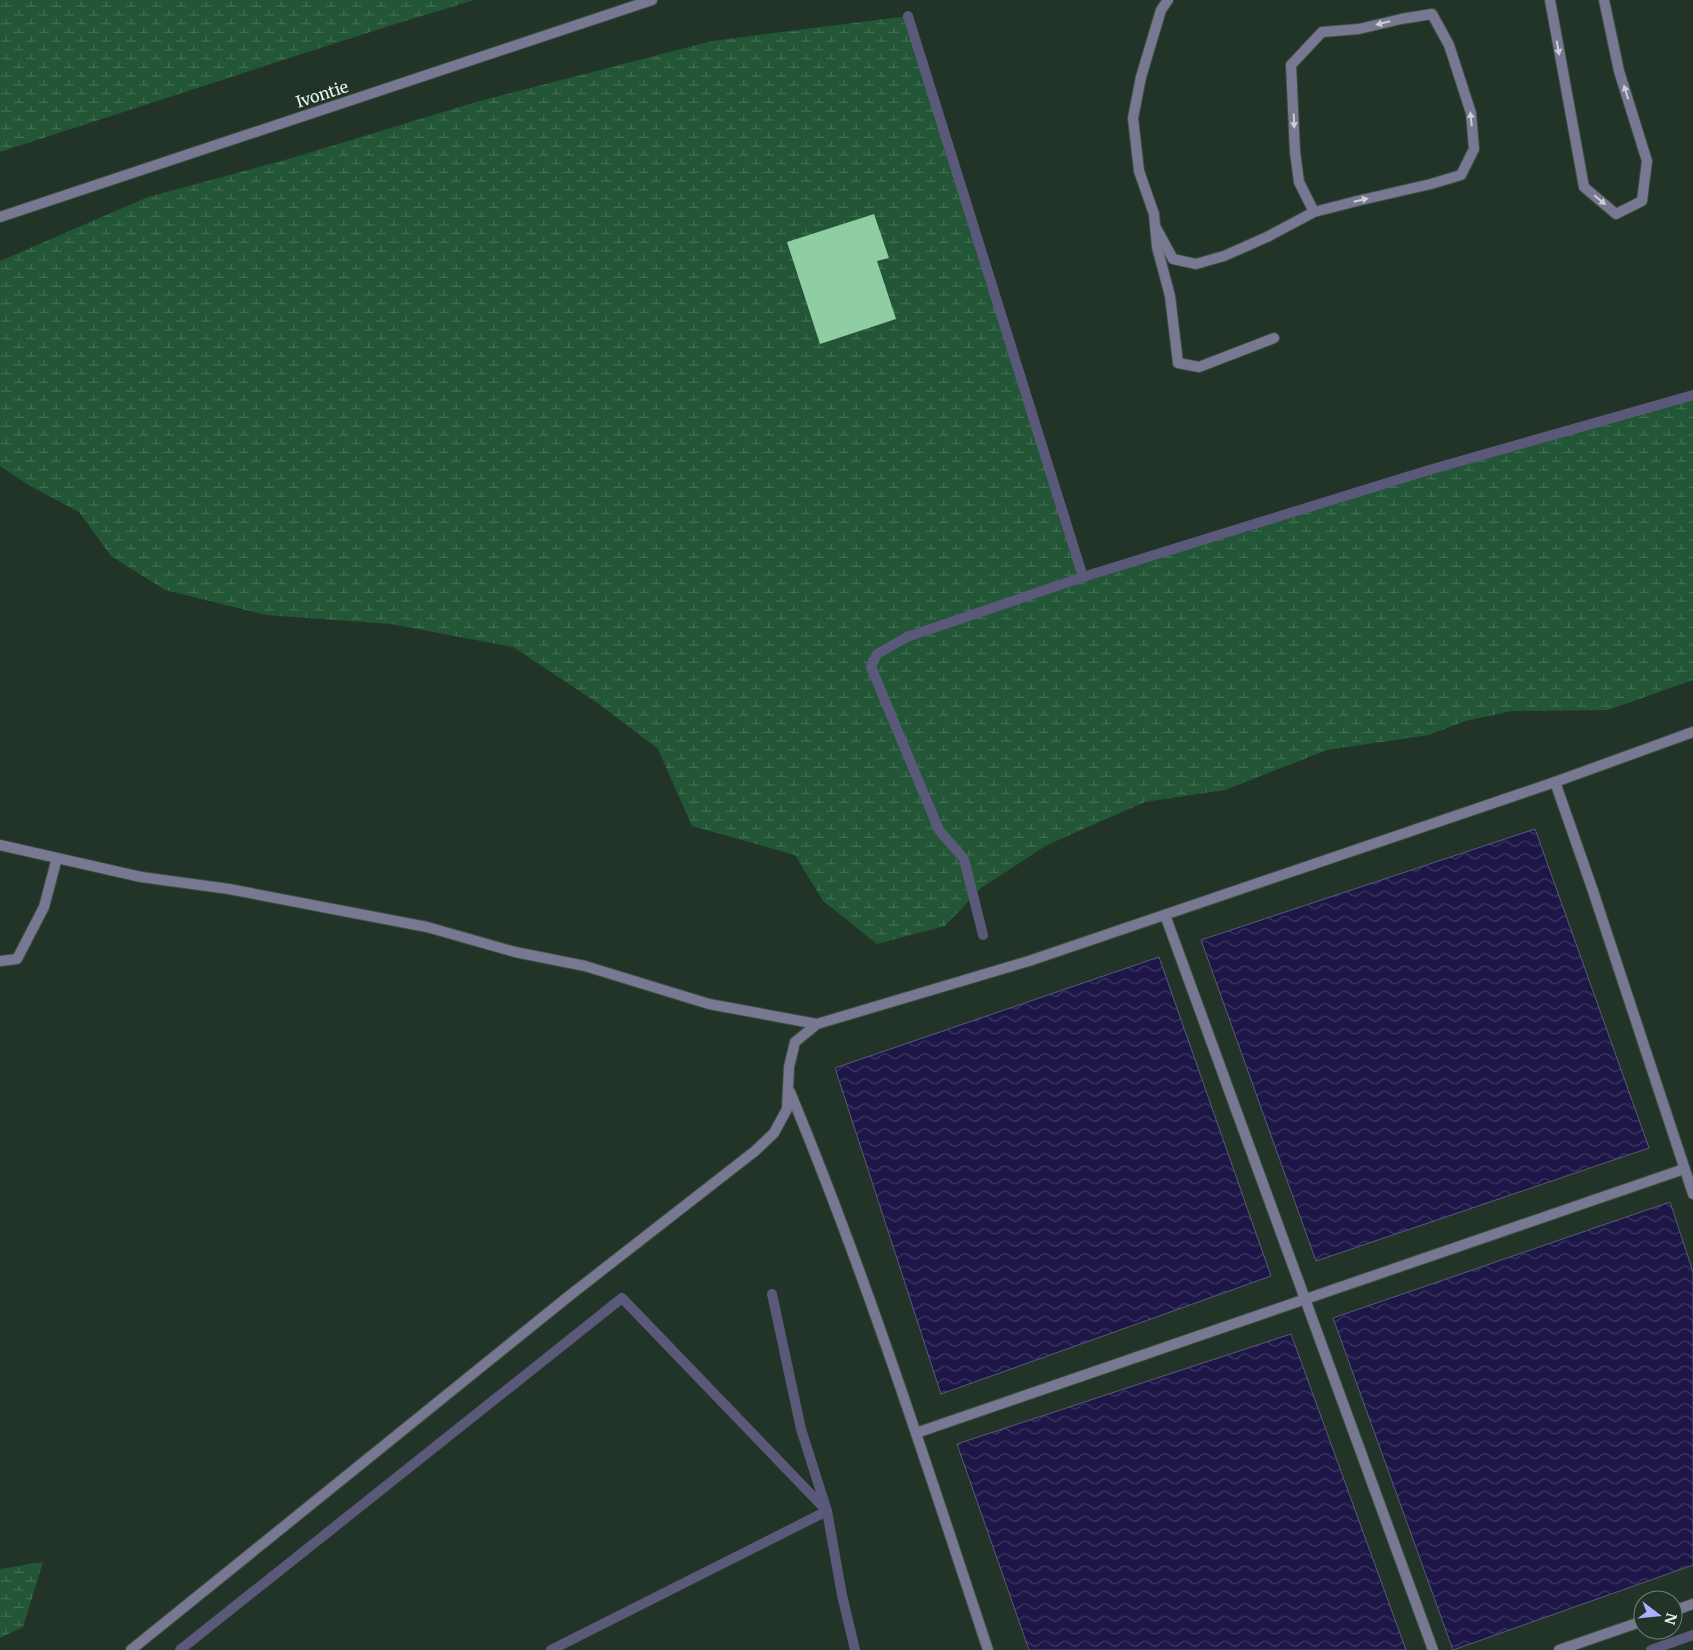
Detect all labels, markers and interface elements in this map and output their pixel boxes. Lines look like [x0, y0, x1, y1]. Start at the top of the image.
one-way arrow [1376, 19, 1391, 27]
one-way arrow [1554, 40, 1562, 56]
street label: Ivontie [293, 76, 351, 112]
one-way arrow [1621, 84, 1629, 99]
one-way arrow [1467, 111, 1475, 127]
one-way arrow [1291, 113, 1299, 129]
one-way arrow [1593, 195, 1606, 206]
one-way arrow [1353, 196, 1368, 204]
north arrow [1633, 1590, 1683, 1640]
text: N [1660, 1611, 1681, 1626]

